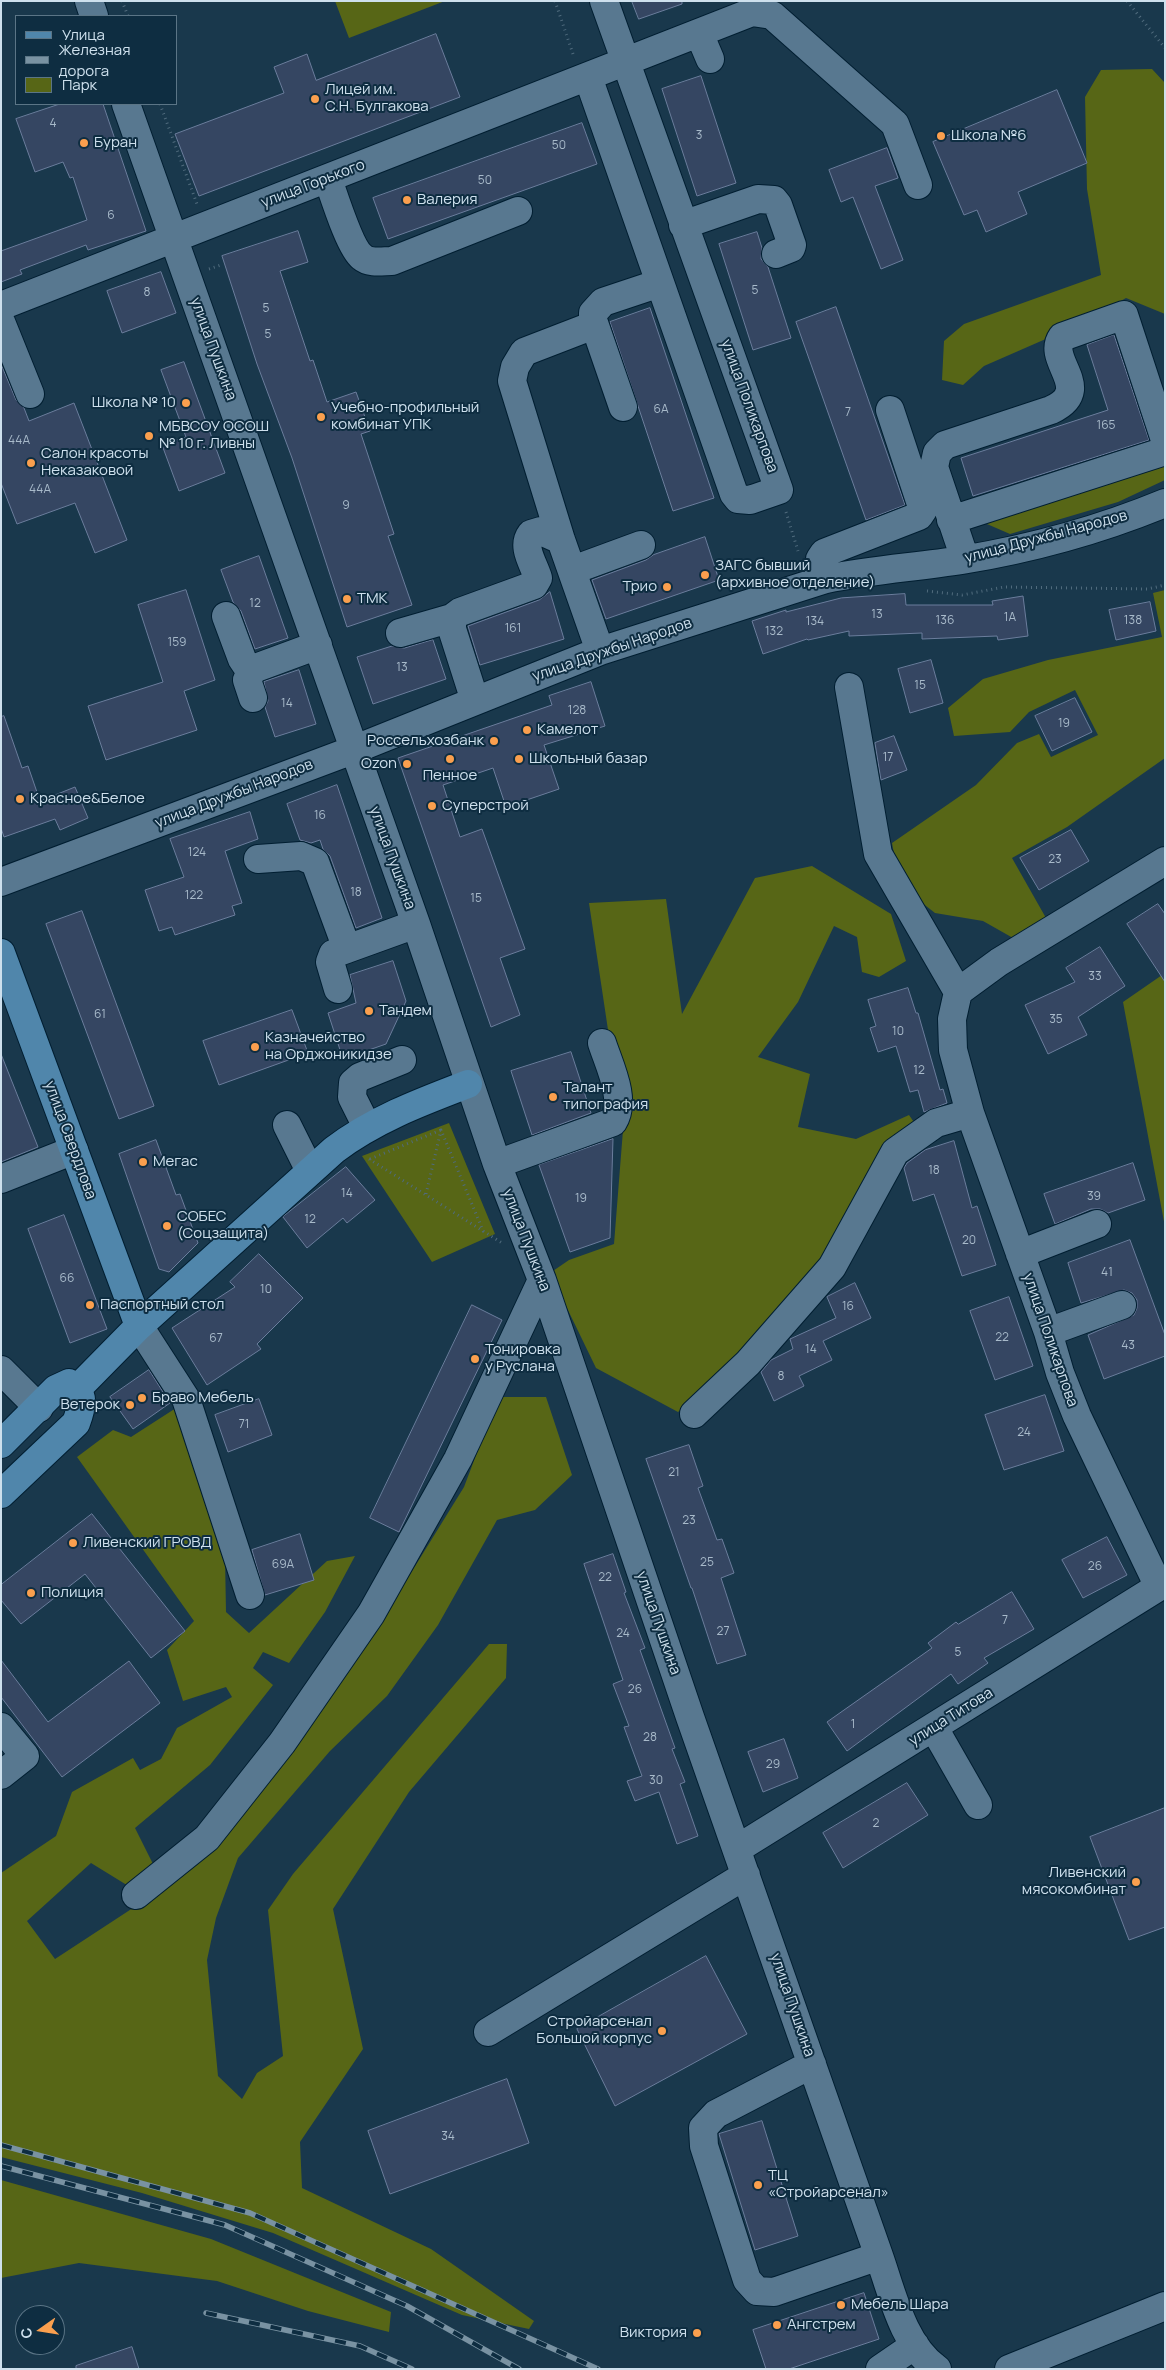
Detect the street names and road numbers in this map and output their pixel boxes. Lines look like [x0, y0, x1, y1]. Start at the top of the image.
street label: улица Горького [259, 156, 367, 212]
street label: улица Пушкина [186, 295, 240, 403]
street label: улица Поликарпова [717, 337, 781, 475]
street label: улица Дружбы Народов [963, 507, 1129, 567]
street label: улица Дружбы Народов [530, 614, 694, 686]
street label: улица Дружбы Народов [153, 756, 315, 832]
street label: улица Пушкина [365, 804, 419, 912]
street label: улица Свердлова [40, 1078, 100, 1202]
street label: улица Пушкина [498, 1186, 554, 1294]
street label: улица Поликарпова [1019, 1271, 1081, 1409]
street label: улица Пушкина [632, 1569, 684, 1677]
street label: улица Титова [906, 1684, 996, 1750]
street label: улица Пушкина [766, 1951, 818, 2059]

